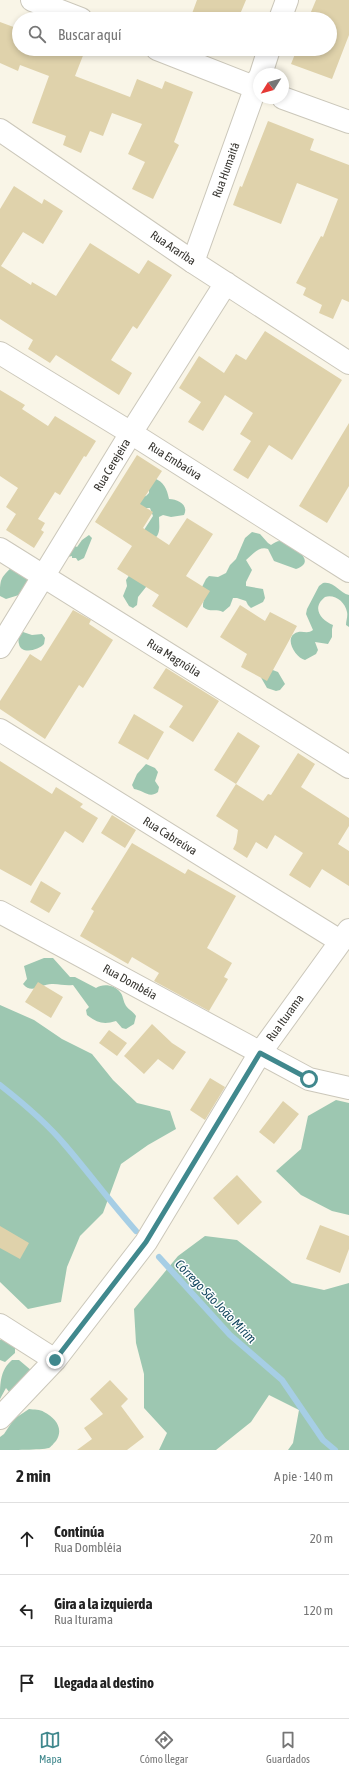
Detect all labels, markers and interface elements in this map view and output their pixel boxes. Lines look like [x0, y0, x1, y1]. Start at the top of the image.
search box [12, 12, 337, 56]
icon: search [26, 23, 48, 45]
text: Buscar aquí [58, 26, 121, 43]
north arrow [253, 68, 289, 104]
street label: Rua Humaitá [210, 140, 242, 200]
street label: Rua Araríba [148, 228, 198, 268]
street label: Rua Cerejeira [91, 436, 133, 494]
street label: Rua Embaúva [146, 439, 204, 483]
street label: Rua Magnólia [145, 636, 203, 680]
street label: Rua Cabreúva [140, 814, 200, 858]
street label: Rua Dombéia [101, 961, 159, 1003]
street label: Rua Iturama [263, 992, 307, 1044]
route start [300, 1070, 318, 1088]
water label: Córrego São João Mirim [172, 1257, 260, 1347]
route end [46, 1351, 64, 1369]
text: 2 min [16, 1466, 51, 1486]
text: A pie · 140 m [274, 1469, 333, 1484]
text: Continúa [54, 1523, 104, 1540]
icon: ahead [16, 1528, 38, 1550]
text: 20 m [310, 1531, 333, 1546]
text: Rua Dombléia [54, 1540, 122, 1555]
text: Gira a la izquierda [54, 1595, 152, 1612]
icon: left [16, 1600, 38, 1622]
text: 120 m [304, 1603, 333, 1618]
text: Rua Iturama [54, 1612, 113, 1627]
icon: arrive [16, 1672, 38, 1694]
text: Llegada al destino [54, 1674, 154, 1691]
tab: Mapa [39, 1729, 62, 1765]
tab: Cómo llegar [140, 1729, 188, 1765]
tab: Guardados [266, 1729, 310, 1765]

